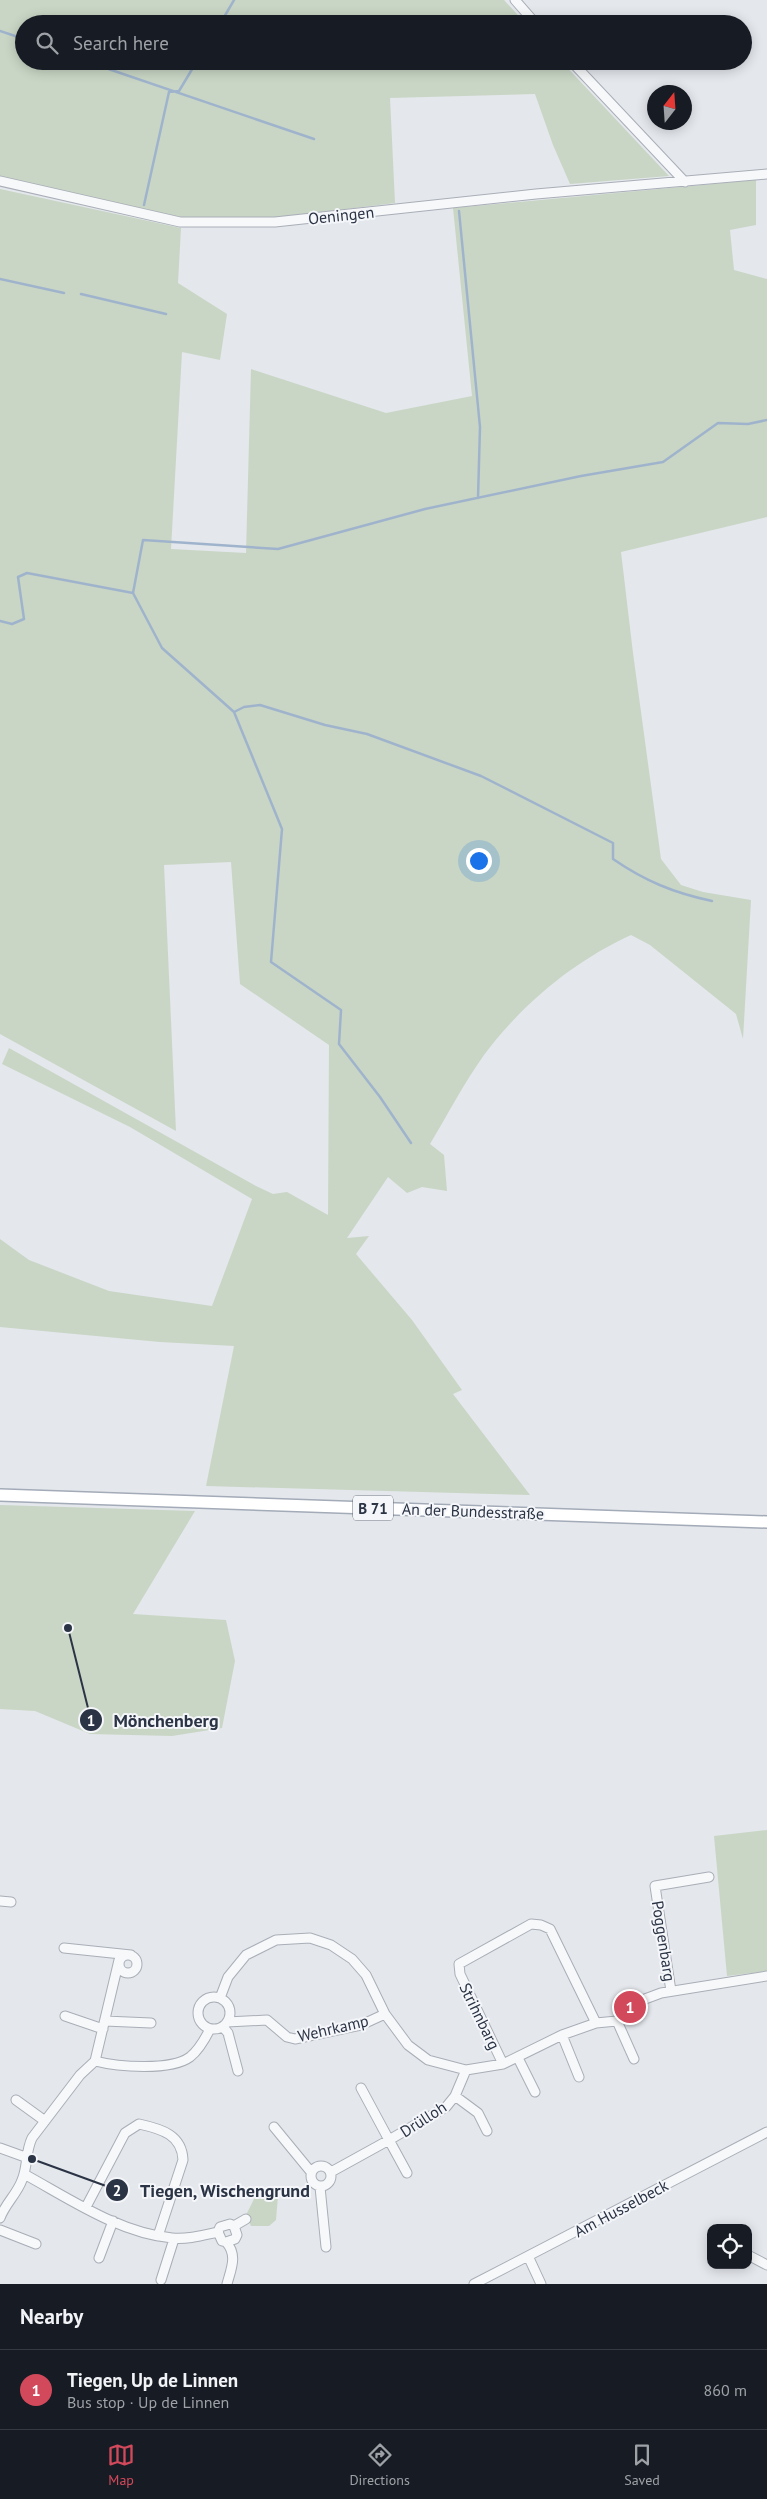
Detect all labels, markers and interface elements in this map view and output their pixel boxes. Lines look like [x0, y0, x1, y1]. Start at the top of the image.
search box [15, 15, 752, 70]
icon: search [33, 29, 61, 57]
text: Search here [73, 31, 169, 55]
north arrow [647, 85, 692, 130]
street label: Oeningen [307, 202, 375, 228]
your location [466, 848, 492, 874]
road number: B 71 [353, 1496, 393, 1520]
street label: An der Bundesstraße [402, 1499, 544, 1523]
callout: Mönchenberg [78, 1704, 228, 1737]
text: Mönchenberg [113, 1709, 219, 1732]
text: 1 [87, 1711, 95, 1730]
street label: Poggenbarg [648, 1899, 680, 1983]
street label: Strihnbarg [455, 1979, 505, 2053]
pin: 1 [614, 1988, 646, 2026]
street label: Wehrkamp [296, 2010, 370, 2046]
street label: Drülloh [396, 2097, 450, 2141]
callout: Tiegen, Wischengrund [105, 2174, 321, 2207]
street label: Am Husselbeck [571, 2175, 672, 2241]
text: Tiegen, Wischengrund [140, 2179, 310, 2202]
text: 2 [113, 2181, 121, 2200]
map controls [707, 2224, 752, 2269]
button: locate [707, 2224, 752, 2269]
text: Nearby [20, 2303, 83, 2330]
text: Tiegen, Up de Linnen [67, 2368, 238, 2392]
text: 1 [31, 2380, 41, 2400]
text: 860 m [704, 2380, 747, 2400]
text: Bus stop · Up de Linnen [67, 2392, 229, 2412]
tab: Map [107, 2441, 135, 2489]
tab: Directions [349, 2441, 410, 2489]
tab: Saved [624, 2441, 660, 2489]

